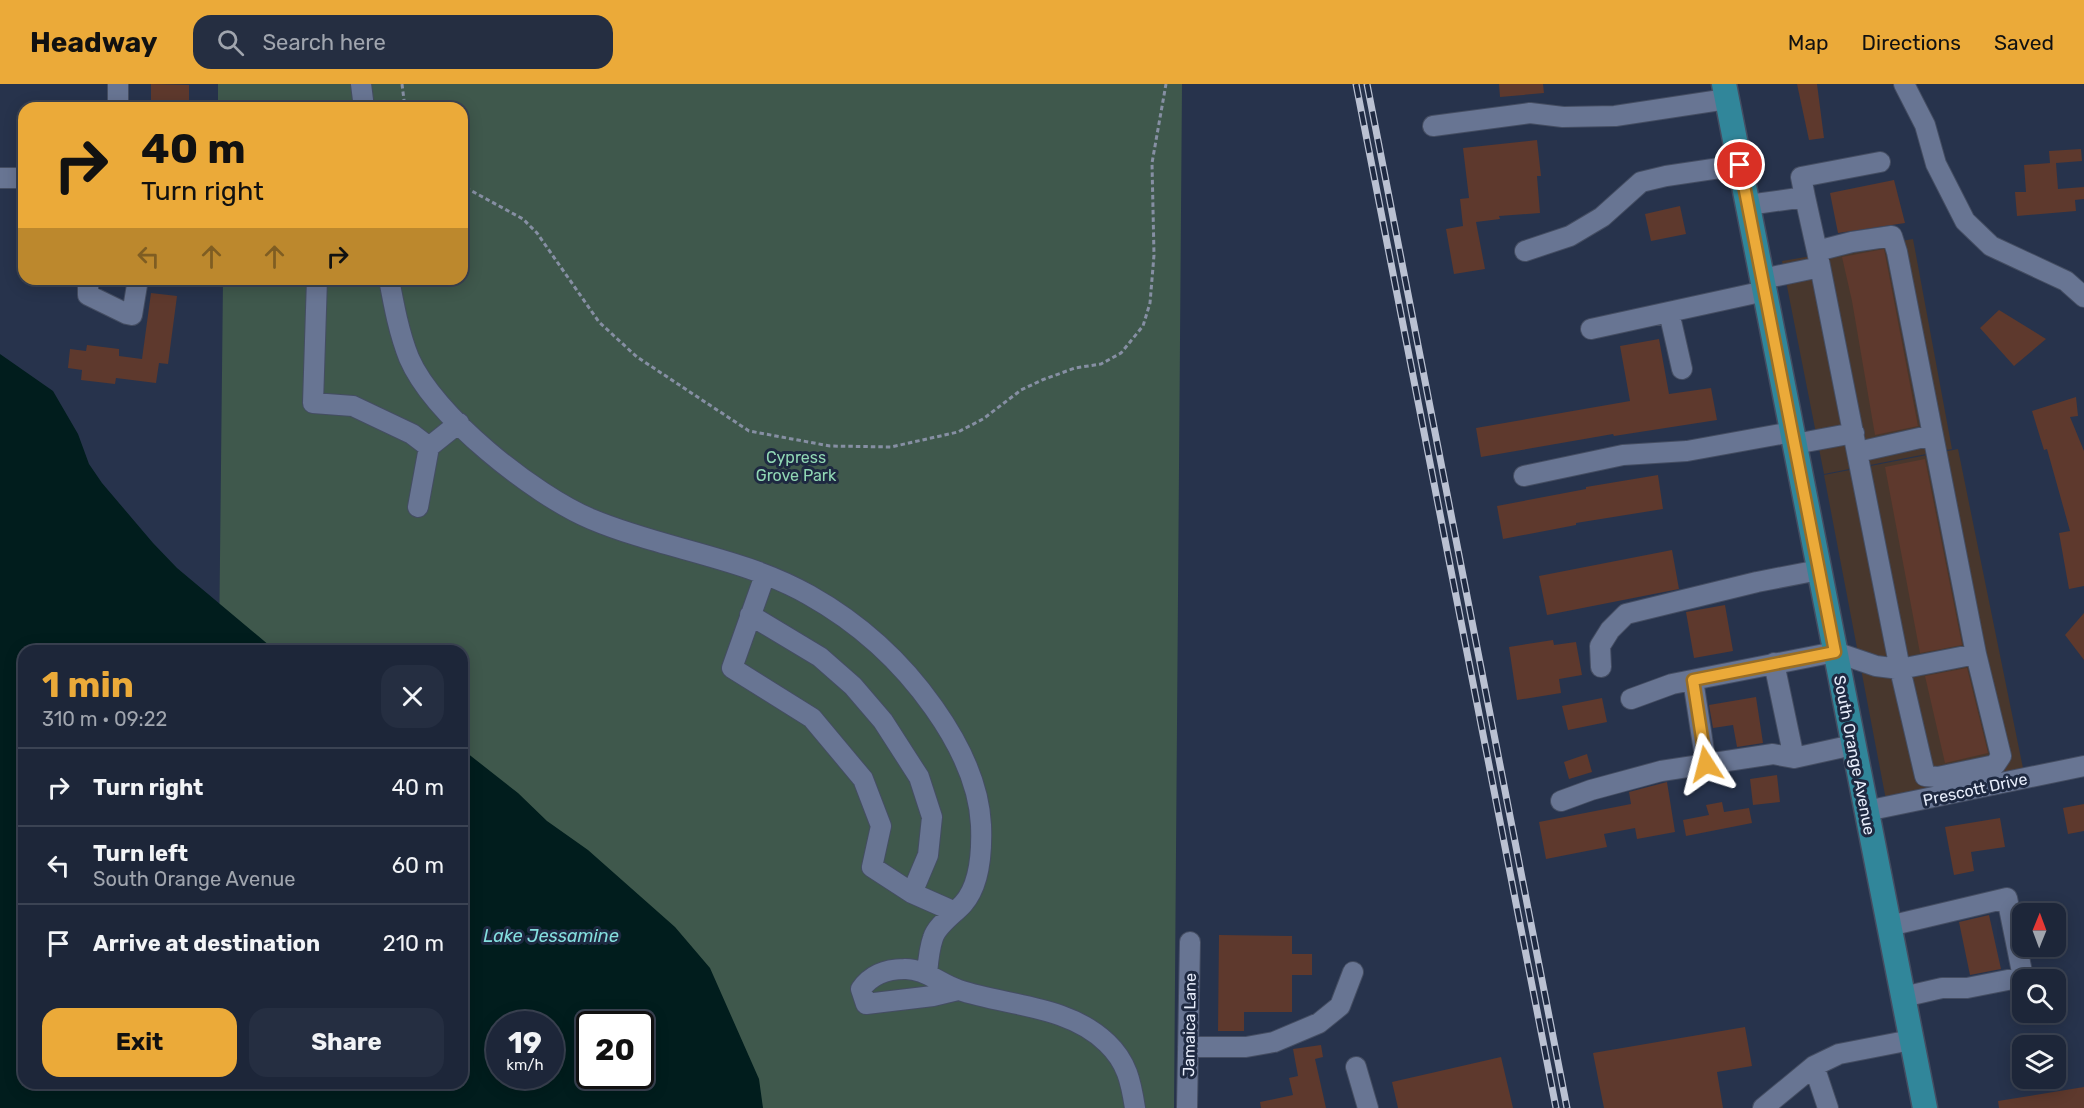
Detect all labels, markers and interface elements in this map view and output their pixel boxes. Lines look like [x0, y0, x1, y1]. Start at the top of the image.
search box [193, 15, 613, 69]
text: Headway [30, 26, 157, 59]
icon: search [214, 26, 247, 59]
text: Search here [262, 29, 386, 56]
text: Map [1788, 30, 1829, 55]
text: Directions [1862, 30, 1961, 55]
text: Saved [1994, 30, 2054, 55]
text: 40 m [141, 124, 246, 174]
icon: right [42, 126, 120, 204]
pin [1714, 139, 1765, 190]
icon: arrive [1723, 148, 1756, 181]
text: Turn right [141, 175, 264, 207]
icon: left [132, 240, 165, 273]
icon: ahead [195, 240, 228, 273]
icon: ahead [258, 240, 291, 273]
icon: right [321, 240, 354, 273]
park label: Cypress Grove Park [756, 448, 837, 485]
text: 1 min [42, 663, 134, 706]
button: close [381, 665, 444, 728]
street label: South Orange Avenue [1830, 674, 1879, 836]
text: 310 m · 09:22 [42, 707, 167, 731]
position arrow [1674, 732, 1738, 796]
street label: Prescott Drive [1921, 769, 2029, 810]
icon: right [42, 771, 75, 804]
text: Turn right [93, 774, 203, 801]
text: 40 m [391, 774, 444, 801]
text: Turn left [93, 840, 188, 867]
icon: left [42, 849, 75, 882]
text: 60 m [392, 852, 444, 879]
text: South Orange Avenue [93, 867, 296, 891]
north arrow [2012, 903, 2066, 957]
map controls [2012, 903, 2066, 1089]
water label: Lake Jessamine [483, 925, 619, 947]
icon: arrive [42, 927, 75, 960]
text: Arrive at destination [93, 930, 320, 957]
text: 210 m [383, 930, 444, 957]
button: search [2012, 969, 2066, 1023]
street label: Jamaica Lane [1179, 973, 1200, 1077]
button: Exit [42, 1008, 237, 1077]
button: Share [249, 1008, 444, 1077]
speed limit sign: 20 [576, 1011, 654, 1089]
text: 19 [508, 1025, 542, 1061]
button: layers [2012, 1035, 2066, 1089]
text: km/h [506, 1056, 544, 1074]

